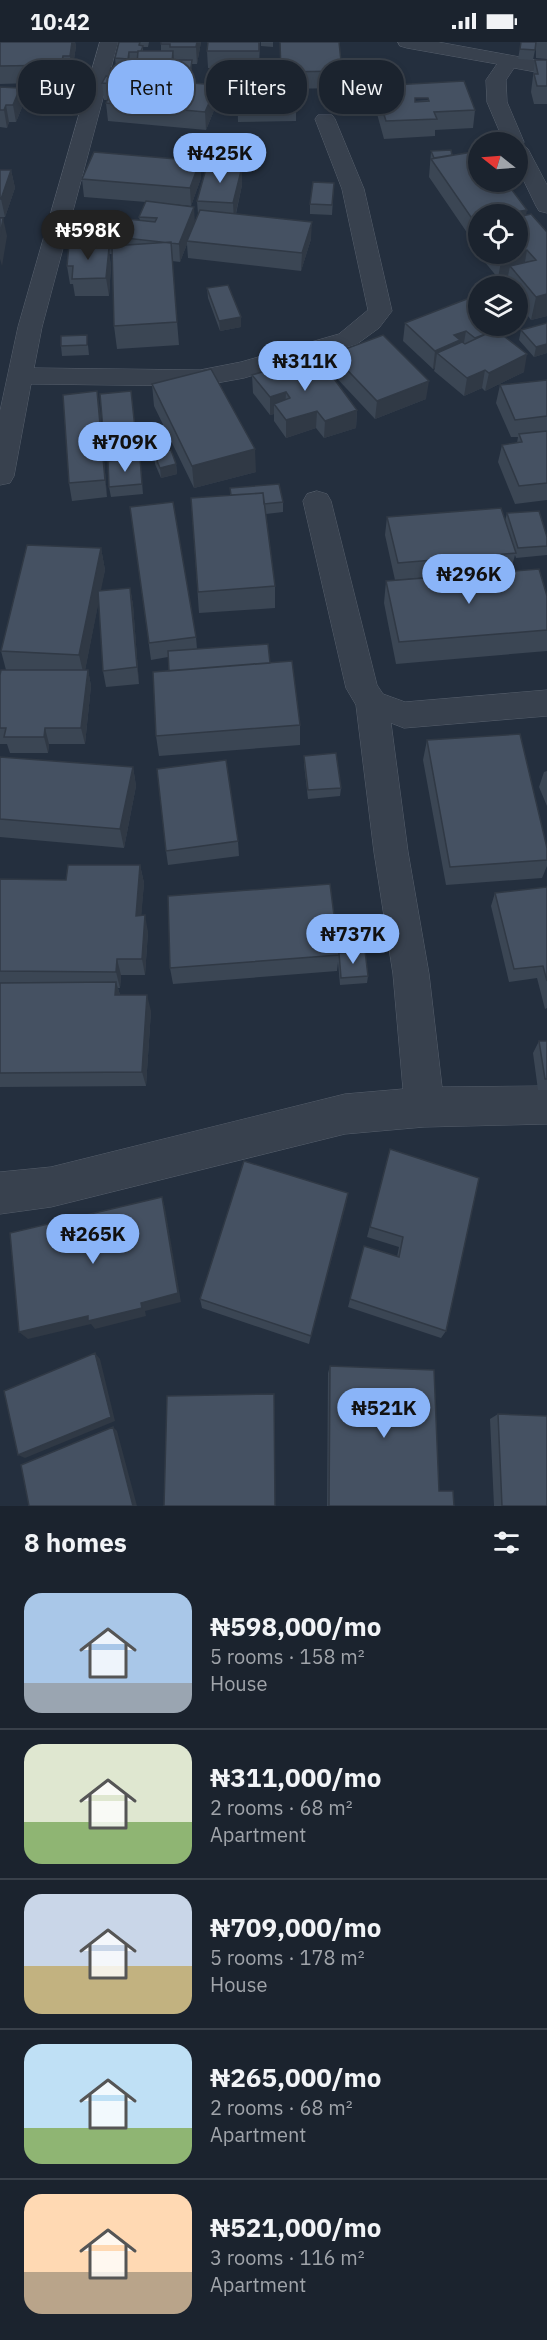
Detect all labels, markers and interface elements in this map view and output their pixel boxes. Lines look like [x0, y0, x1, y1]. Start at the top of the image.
text: 10:42 [30, 7, 90, 36]
chip: Buy [18, 60, 96, 114]
chip: Rent [108, 60, 194, 114]
chip: Filters [206, 60, 307, 114]
chip: New [319, 60, 404, 114]
north arrow [468, 132, 528, 192]
map controls [468, 132, 528, 336]
pin: ₦425K [178, 133, 262, 184]
text: ₦425K [187, 139, 253, 166]
button: locate [468, 204, 528, 264]
pin: ₦598K [46, 210, 130, 261]
text: ₦598K [55, 216, 121, 243]
button: layers [468, 276, 528, 336]
pin: ₦311K [263, 341, 347, 392]
text: ₦311K [272, 347, 338, 374]
pin: ₦709K [83, 422, 167, 473]
text: ₦709K [92, 428, 158, 455]
pin: ₦296K [427, 554, 511, 605]
text: ₦296K [436, 560, 502, 587]
pin: ₦737K [311, 914, 395, 965]
text: ₦737K [320, 920, 386, 947]
pin: ₦265K [51, 1214, 135, 1265]
text: ₦265K [60, 1220, 126, 1247]
pin: ₦521K [342, 1388, 426, 1439]
text: ₦521K [351, 1394, 417, 1421]
text: 8 homes [24, 1525, 127, 1559]
icon: filters [490, 1526, 523, 1559]
text: ₦598,000/mo [210, 1609, 381, 1643]
icon: home [72, 1617, 144, 1689]
text: 5 rooms · 158 m² [210, 1643, 365, 1670]
text: House [210, 1670, 267, 1697]
text: ₦311,000/mo [210, 1760, 381, 1794]
icon: home [72, 1768, 144, 1840]
text: 2 rooms · 68 m² [210, 1794, 353, 1821]
text: Apartment [210, 1821, 306, 1848]
text: ₦709,000/mo [210, 1910, 381, 1944]
icon: home [72, 1918, 144, 1990]
text: 5 rooms · 178 m² [210, 1944, 365, 1971]
text: House [210, 1971, 267, 1998]
text: ₦265,000/mo [210, 2060, 381, 2094]
icon: home [72, 2068, 144, 2140]
text: 2 rooms · 68 m² [210, 2094, 353, 2121]
text: Apartment [210, 2121, 306, 2148]
text: ₦521,000/mo [210, 2210, 381, 2244]
icon: home [72, 2218, 144, 2290]
text: 3 rooms · 116 m² [210, 2244, 365, 2271]
text: Apartment [210, 2271, 306, 2298]

